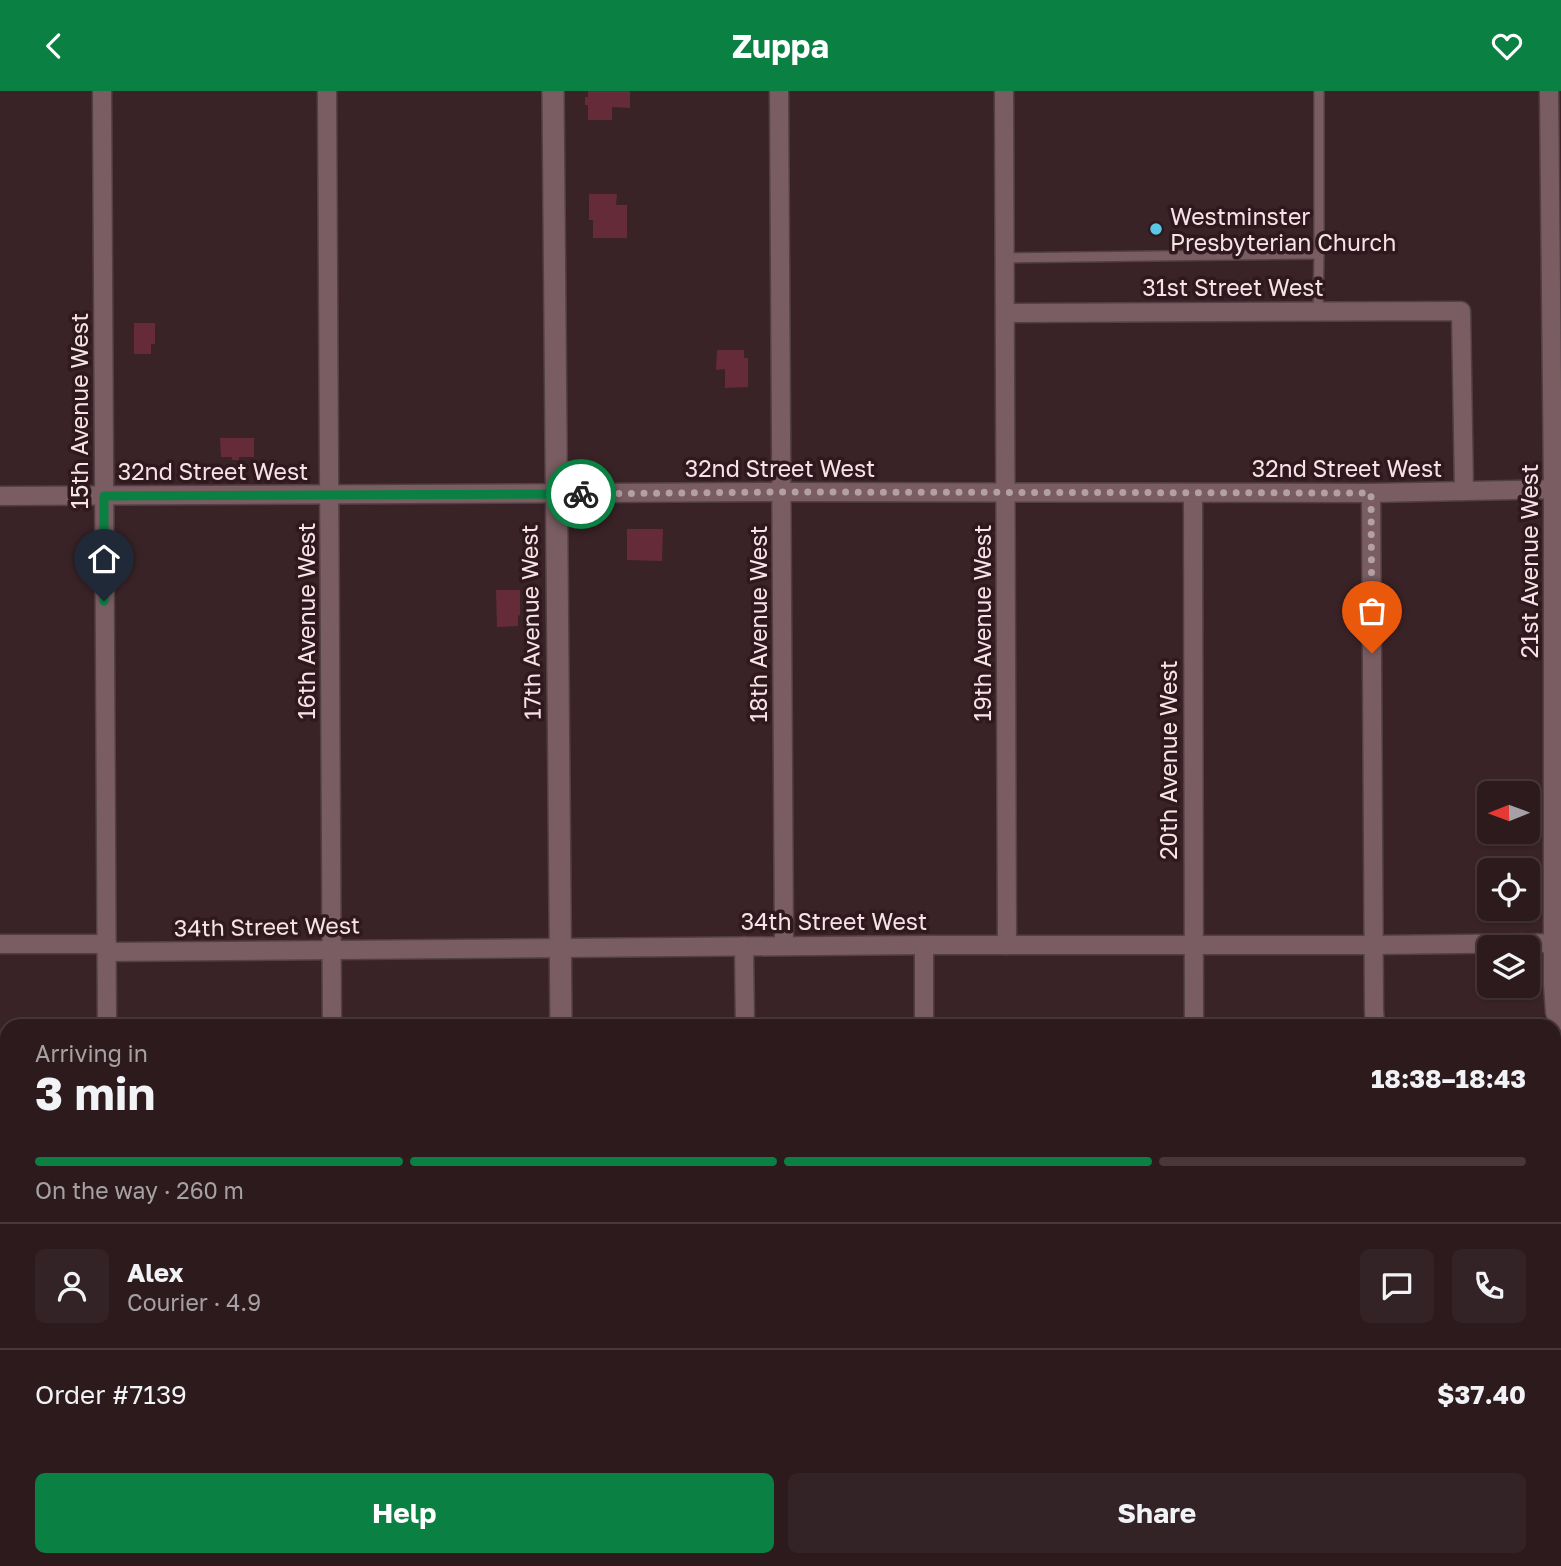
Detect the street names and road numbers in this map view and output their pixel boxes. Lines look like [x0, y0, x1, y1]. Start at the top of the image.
street label: 31st Street West [1142, 273, 1324, 301]
street label: 15th Avenue West [65, 313, 93, 509]
street label: 32nd Street West [685, 454, 875, 482]
street label: 32nd Street West [1252, 454, 1442, 482]
street label: 32nd Street West [118, 457, 308, 485]
street label: 21st Avenue West [1515, 464, 1543, 658]
street label: 16th Avenue West [292, 523, 320, 720]
street label: 17th Avenue West [514, 524, 546, 720]
street label: 18th Avenue West [744, 525, 772, 723]
street label: 19th Avenue West [968, 525, 996, 722]
street label: 20th Avenue West [1154, 660, 1182, 860]
street label: 34th Street West [741, 907, 927, 935]
street label: 34th Street West [174, 910, 360, 942]

